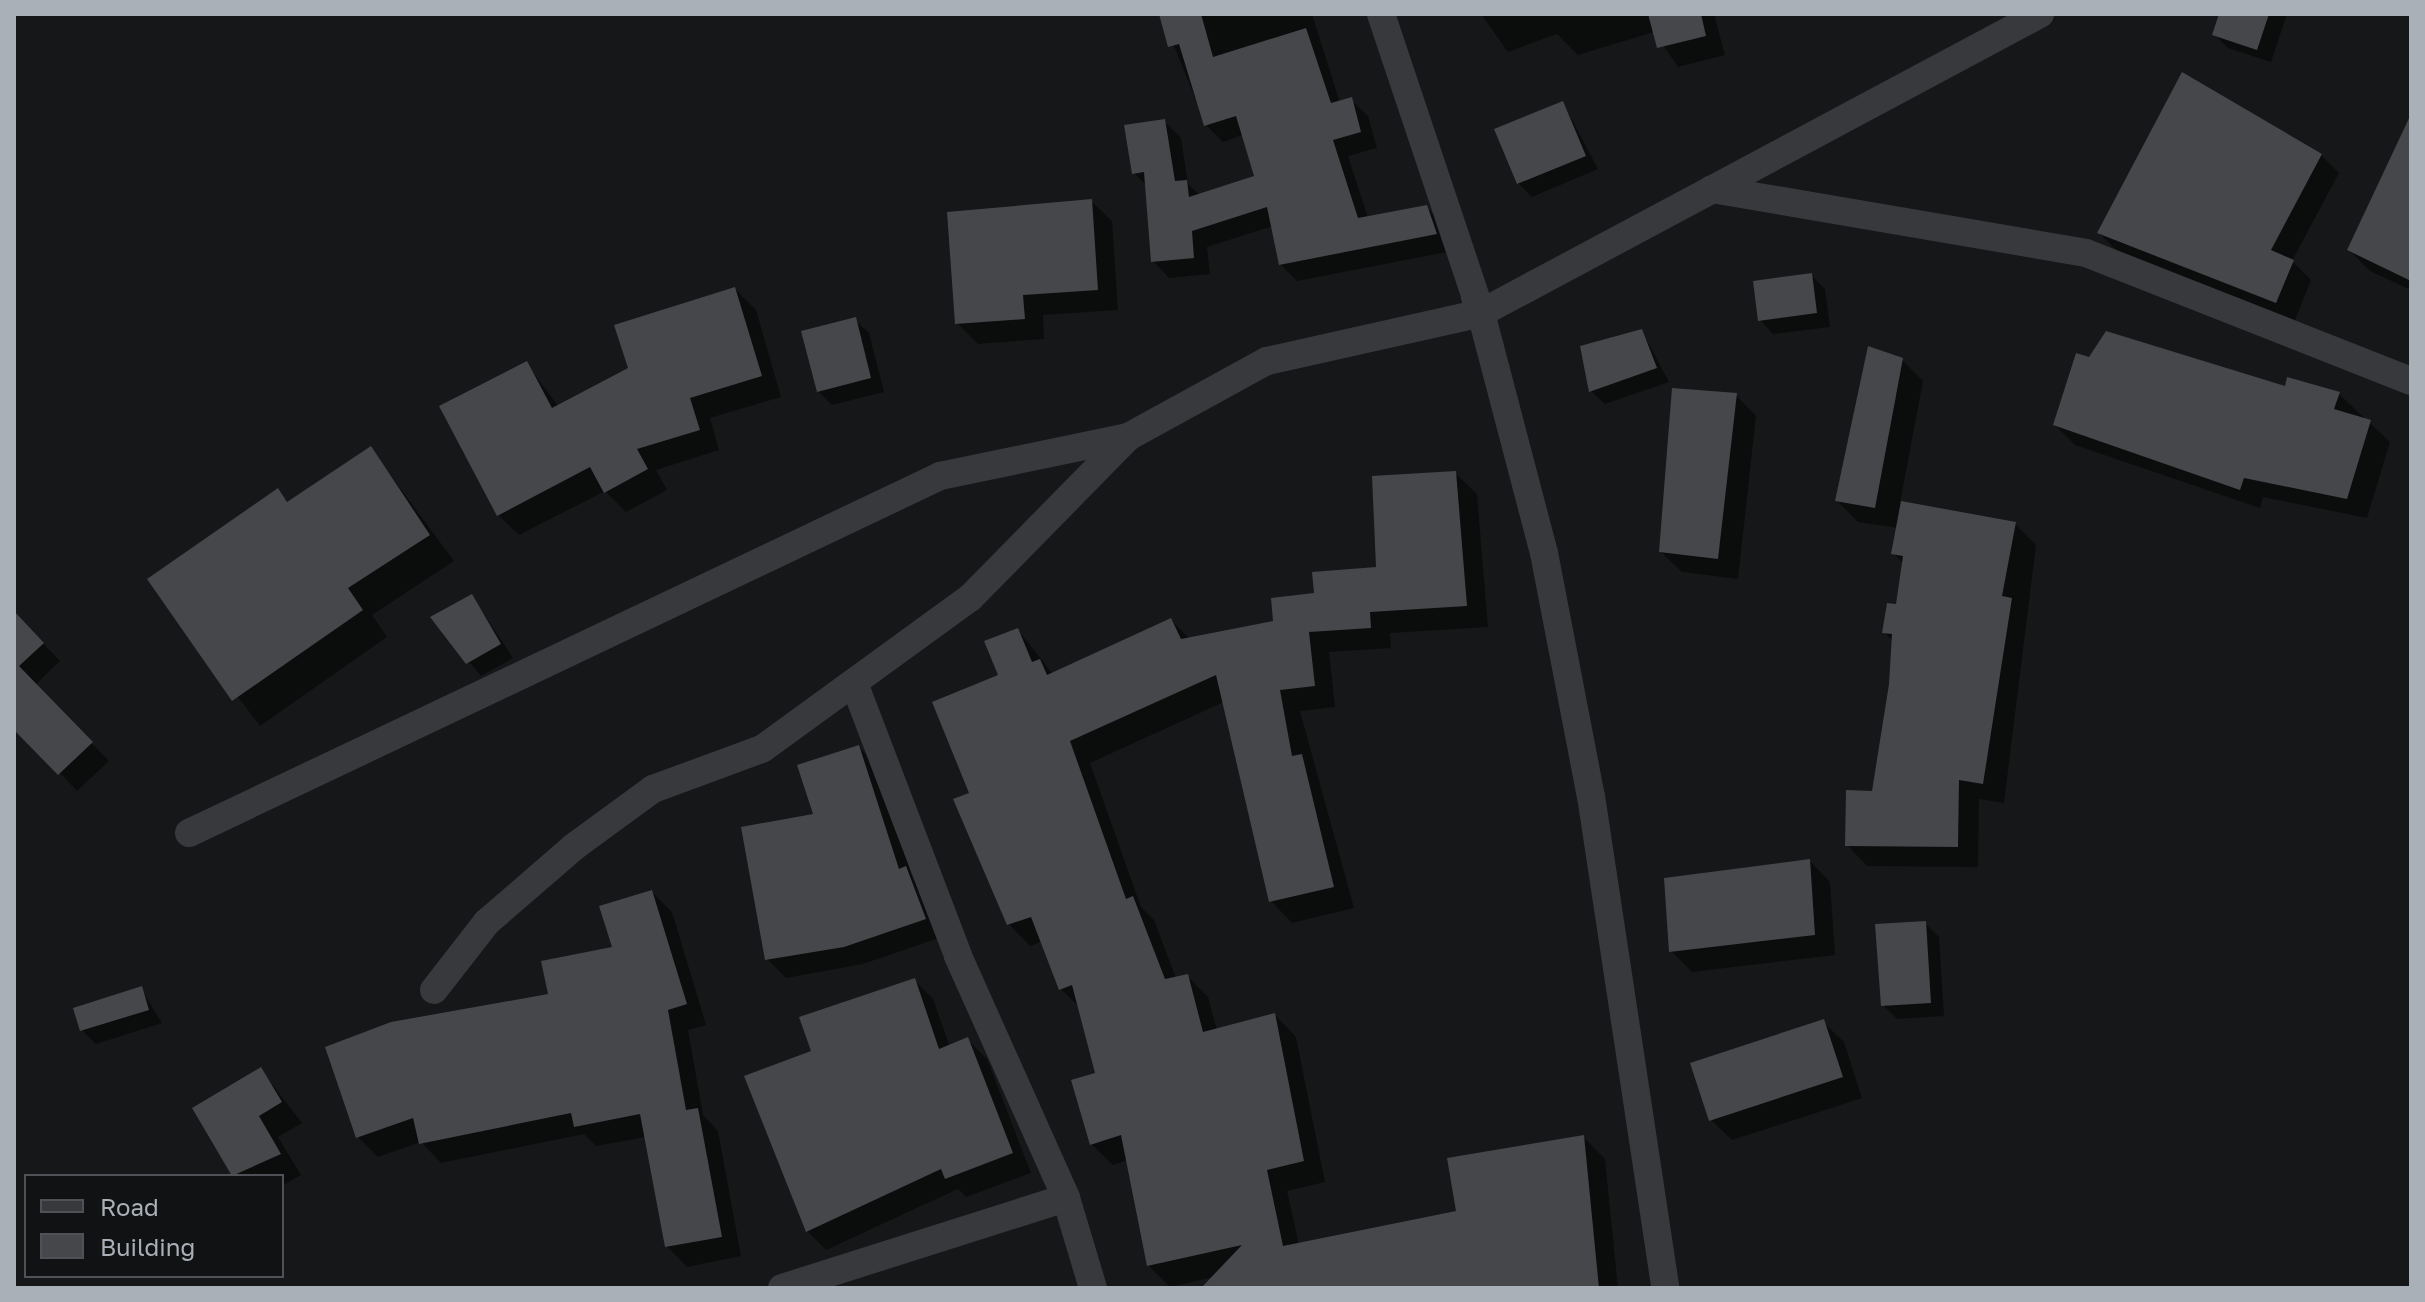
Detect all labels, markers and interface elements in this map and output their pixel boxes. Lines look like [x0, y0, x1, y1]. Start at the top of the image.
legend [24, 1174, 284, 1278]
text: Road [100, 1192, 159, 1221]
text: Building [100, 1232, 195, 1261]

